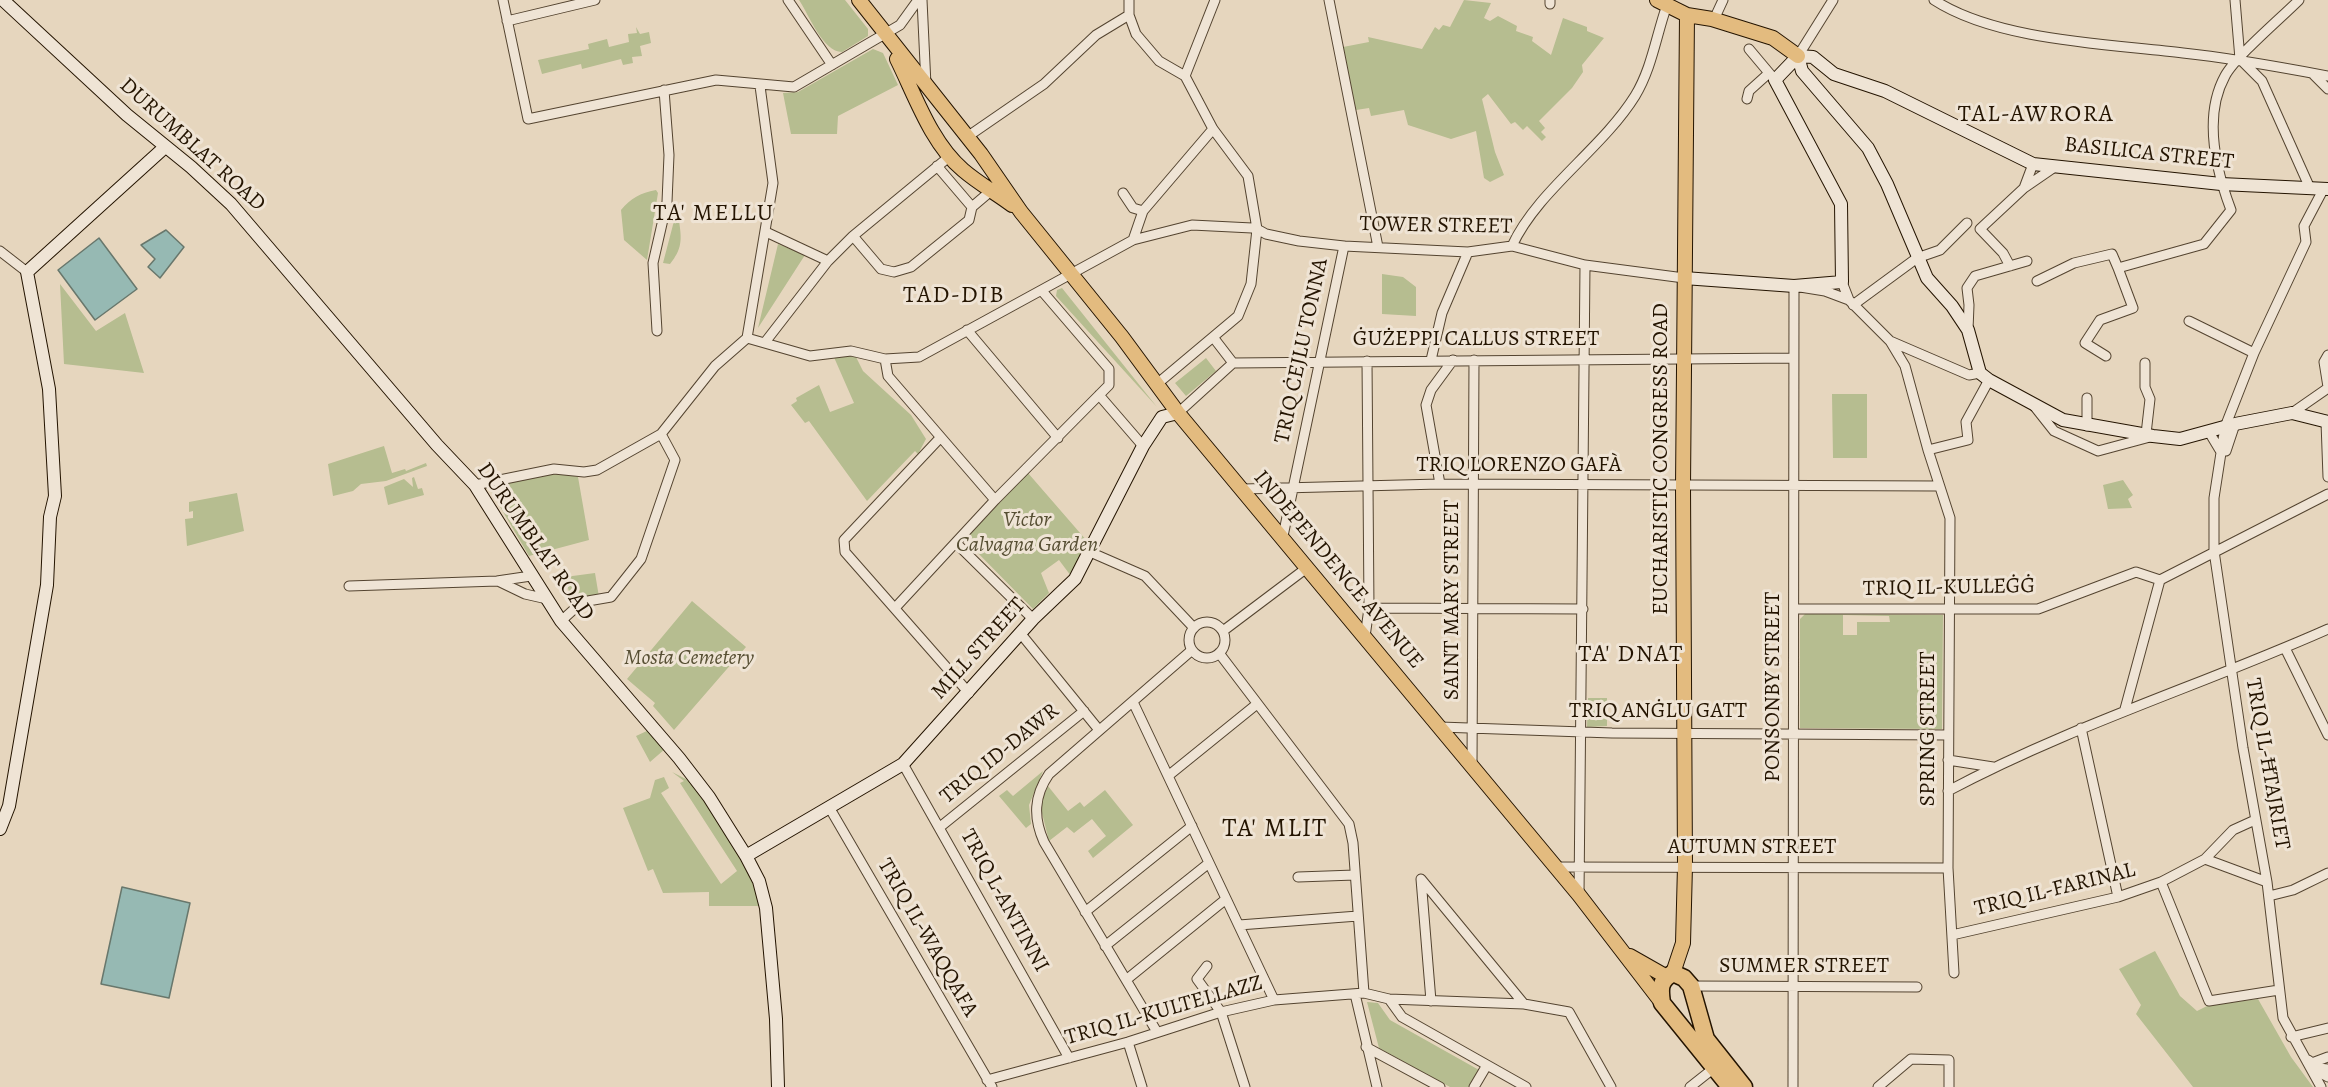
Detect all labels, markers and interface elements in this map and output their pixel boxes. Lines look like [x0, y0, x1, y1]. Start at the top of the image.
street label: DURUMBLAT ROAD [114, 73, 270, 217]
district label: TAL-AWRORA [1958, 101, 2114, 129]
street label: BASILICA STREET [2063, 132, 2235, 176]
district label: TA' MELLU [653, 200, 775, 228]
street label: TOWER STREET [1359, 211, 1513, 241]
street label: TRIQ ĊEJLU TONNA [1269, 256, 1335, 446]
district label: TAD-DIB [903, 282, 1005, 310]
street label: EUCHARISTIC CONGRESS ROAD [1649, 303, 1675, 615]
street label: ĠUŻEPPI CALLUS STREET [1353, 327, 1599, 353]
street label: TRIQ LORENZO GAFÀ [1416, 453, 1622, 479]
street label: DURUMBLAT ROAD [471, 458, 599, 626]
street label: INDEPENDENCE AVENUE [1247, 465, 1429, 675]
street label: SAINT MARY STREET [1440, 500, 1466, 700]
park label: Victor Calvagna Garden [956, 508, 1098, 560]
street label: TRIQ IL-KULLEĠĠ [1863, 573, 2035, 603]
street label: PONSONBY STREET [1761, 592, 1787, 782]
street label: MILL STREET [926, 593, 1032, 705]
district label: TA' DNAT [1578, 641, 1684, 669]
park label: Mosta Cemetery [624, 646, 754, 672]
street label: SPRING STREET [1916, 651, 1942, 807]
street label: TRIQ IL-ĦTAJRIET [2239, 676, 2295, 852]
street label: TRIQ ID-DAWR [935, 698, 1065, 810]
street label: TRIQ ANĠLU GATT [1569, 699, 1747, 725]
district label: TA' MLIT [1222, 814, 1328, 846]
street label: TRIQ L-ANTINNI [954, 825, 1054, 977]
street label: AUTUMN STREET [1668, 835, 1836, 861]
street label: TRIQ IL-WAQQAFA [871, 854, 983, 1022]
street label: TRIQ IL-FARINAL [1972, 857, 2138, 923]
street label: SUMMER STREET [1719, 954, 1889, 980]
street label: TRIQ IL-KULTELLAZZ [1062, 970, 1266, 1052]

